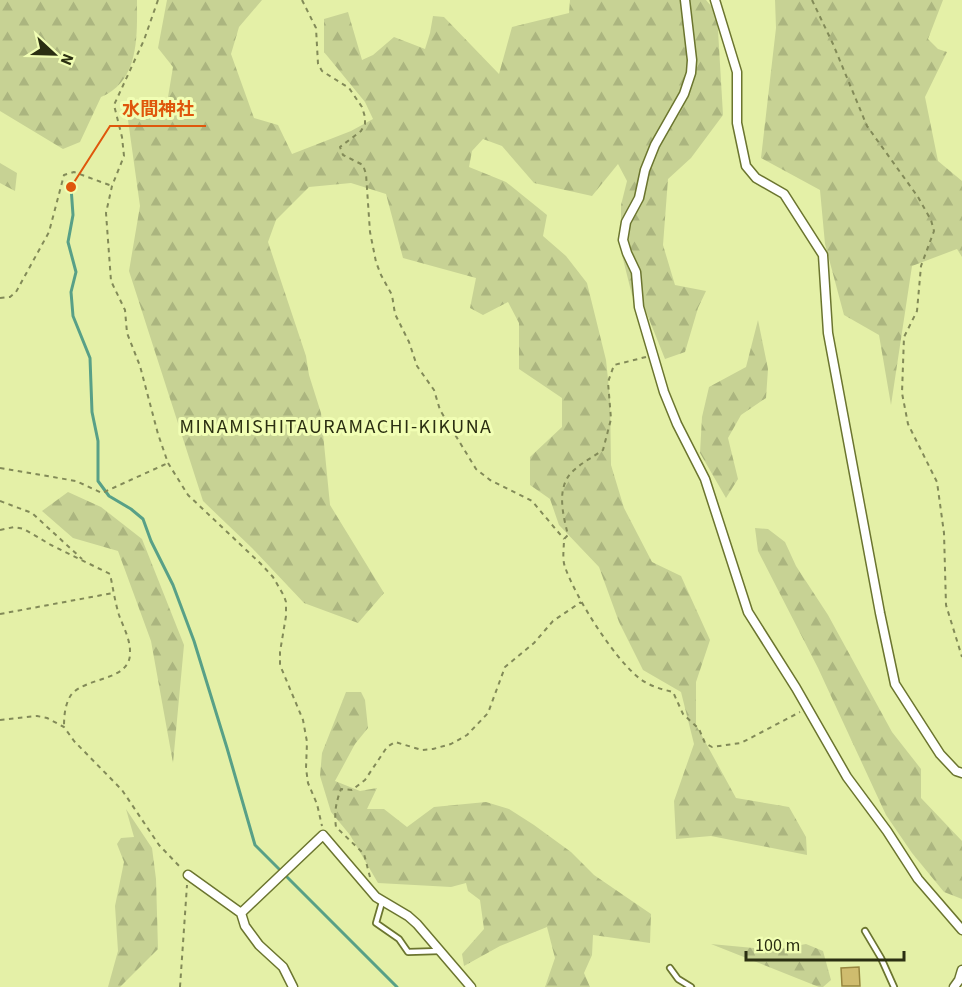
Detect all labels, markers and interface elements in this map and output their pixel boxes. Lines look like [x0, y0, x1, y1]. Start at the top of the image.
north arrow [24, 24, 84, 84]
text: N [55, 50, 79, 68]
callout: 水間神社 [110, 90, 206, 126]
text: 水間神社 [122, 97, 194, 122]
district label: MINAMISHITAURAMACHI-KIKUNA [180, 413, 492, 441]
scale bar [746, 924, 904, 962]
text: 100 m [755, 933, 800, 958]

